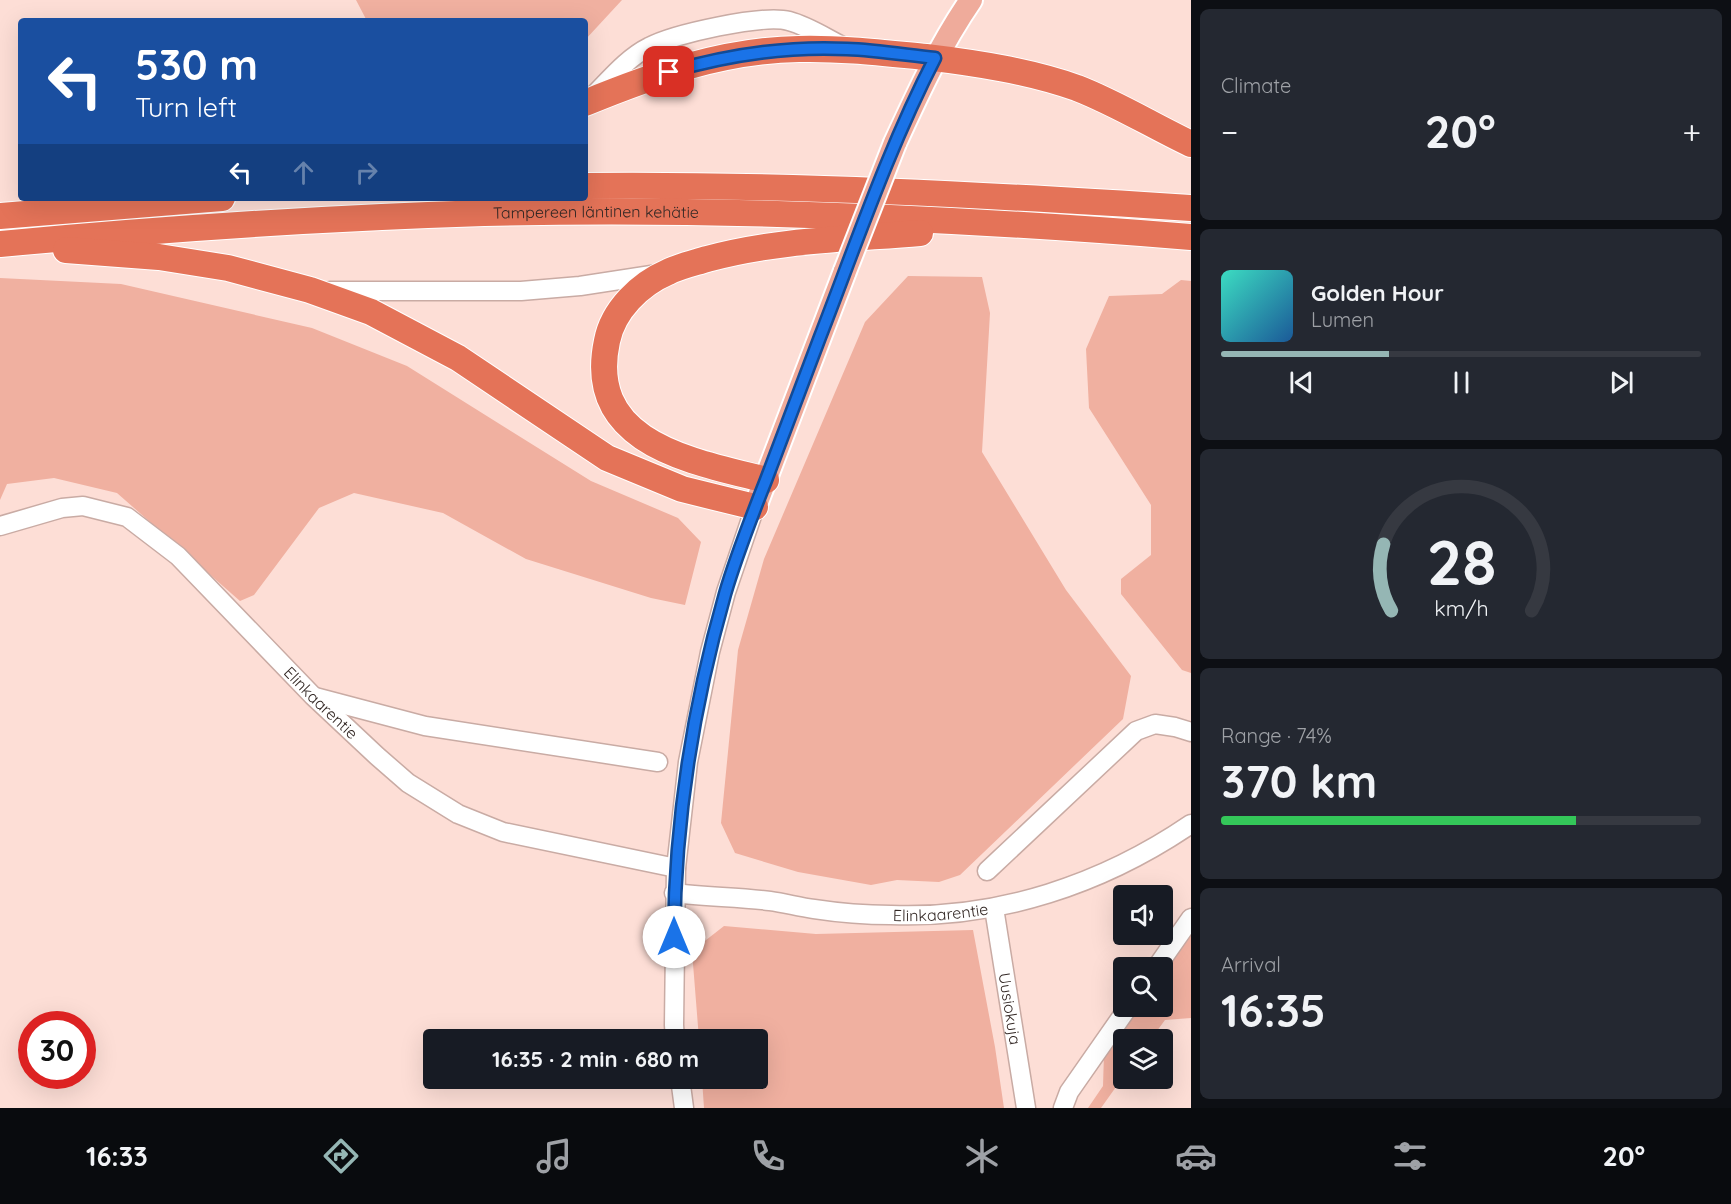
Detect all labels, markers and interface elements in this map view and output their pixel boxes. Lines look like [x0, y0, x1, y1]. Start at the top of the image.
text: 530 m [135, 38, 258, 91]
icon: left [36, 42, 114, 120]
pin [643, 46, 694, 97]
icon: arrive [652, 55, 685, 88]
text: Climate [1221, 73, 1291, 98]
text: Turn left [135, 90, 237, 124]
text: 20° [1425, 103, 1496, 159]
text: − [1221, 111, 1238, 152]
text: + [1682, 111, 1701, 152]
icon: left [224, 156, 257, 189]
icon: ahead [287, 156, 320, 189]
icon: right [350, 156, 383, 189]
street label: Tampereen läntinen kehätie [493, 201, 699, 223]
text: Golden Hour [1311, 279, 1444, 307]
text: Lumen [1311, 307, 1374, 332]
icon: previous [1285, 366, 1318, 399]
icon: pause [1445, 366, 1478, 399]
icon: next [1605, 366, 1638, 399]
text: 28 [1426, 523, 1496, 601]
text: km/h [1434, 595, 1488, 621]
street label: Elinkaarentie [280, 662, 362, 743]
text: Range · 74% [1221, 723, 1332, 748]
text: 370 km [1221, 753, 1377, 809]
map controls [1113, 885, 1173, 1089]
button: sound [1113, 885, 1173, 945]
street label: Elinkaarentie [893, 898, 990, 925]
position arrow [642, 905, 706, 969]
text: Arrival [1221, 952, 1281, 977]
button: search [1113, 957, 1173, 1017]
street label: Uusiokuja [994, 971, 1026, 1046]
text: 16:35 [1221, 982, 1326, 1038]
speed limit sign: 30 [18, 1011, 96, 1089]
button: layers [1113, 1029, 1173, 1089]
text: 16:35 · 2 min · 680 m [492, 1045, 699, 1073]
icon: directions [320, 1135, 362, 1177]
icon: music [533, 1135, 575, 1177]
icon: phone [747, 1135, 789, 1177]
icon: climate [961, 1135, 1003, 1177]
icon: car [1175, 1135, 1217, 1177]
icon: filters [1389, 1135, 1431, 1177]
text: 16:33 [86, 1139, 148, 1173]
text: 20° [1603, 1139, 1645, 1173]

